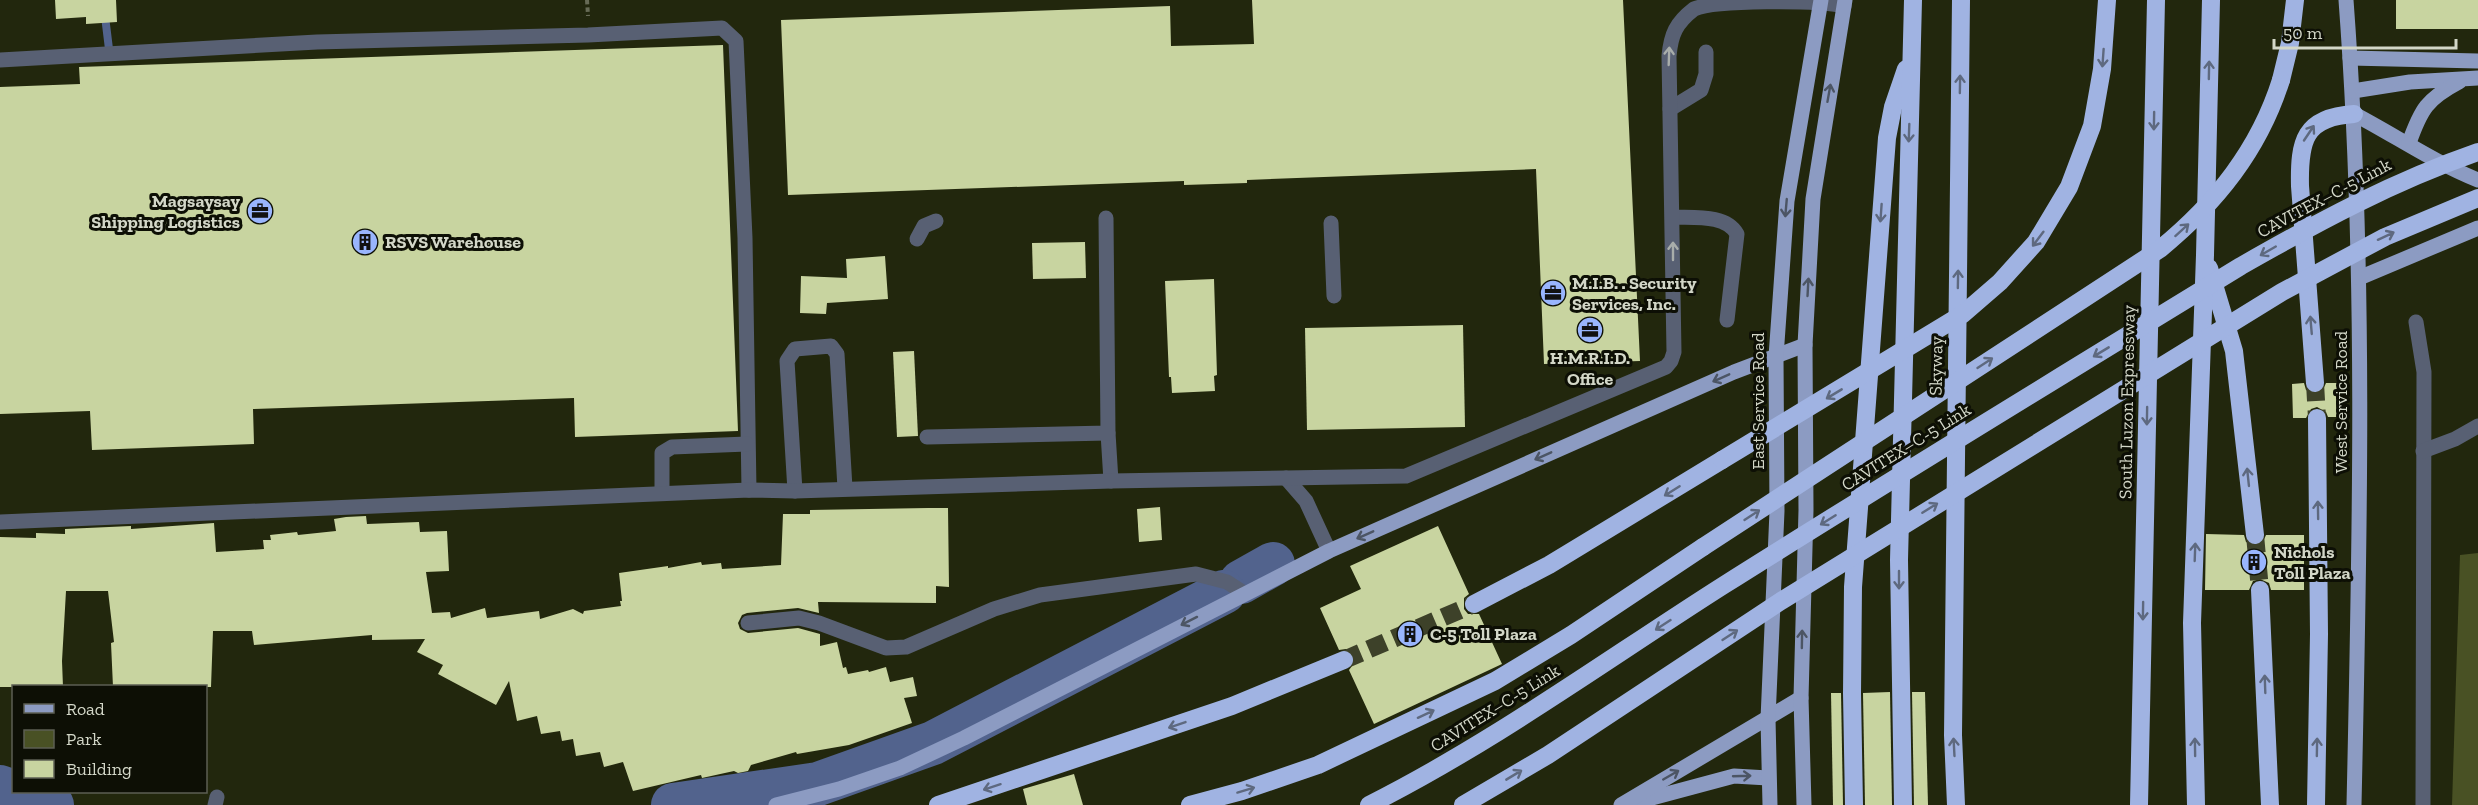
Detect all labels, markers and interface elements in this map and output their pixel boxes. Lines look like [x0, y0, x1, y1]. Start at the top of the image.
scale bar [2274, 12, 2456, 50]
text: 50 m [2283, 22, 2323, 44]
one-way arrow [1664, 47, 1675, 67]
one-way arrow [2097, 48, 2108, 68]
one-way arrow [2203, 61, 2215, 81]
one-way arrow [1954, 74, 1966, 94]
one-way arrow [1824, 84, 1835, 104]
one-way arrow [2148, 111, 2159, 131]
one-way arrow [1903, 123, 1915, 143]
one-way arrow [2303, 125, 2316, 142]
street label: CAVITEX–C-5 Link [2253, 153, 2395, 243]
place label: Magsaysay Shipping Logistics [91, 190, 240, 233]
office icon: Magsaysay Shipping Logistics [245, 196, 275, 226]
one-way arrow [1780, 197, 1791, 217]
one-way arrow [1876, 203, 1887, 223]
one-way arrow [2174, 223, 2189, 237]
building icon: RSVS Warehouse [350, 227, 380, 257]
one-way arrow [2377, 230, 2395, 242]
place label: RSVS Warehouse [385, 231, 521, 253]
one-way arrow [2032, 231, 2044, 247]
one-way arrow [1667, 242, 1679, 262]
one-way arrow [2260, 245, 2277, 257]
one-way arrow [1952, 269, 1964, 289]
place label: M.I.B. . Security Services, Inc. [1572, 272, 1697, 315]
one-way arrow [1803, 277, 1814, 297]
office icon: M.I.B. . Security Services, Inc. [1538, 278, 1568, 308]
street label: South Luzon Expressway [2114, 304, 2140, 499]
office icon: H.M.R.I.D. Office [1575, 315, 1605, 345]
one-way arrow [2305, 316, 2316, 336]
street label: West Service Road [2330, 331, 2352, 473]
street label: East Service Road [1747, 332, 1769, 470]
street label: Skyway [1924, 335, 1948, 396]
one-way arrow [2093, 346, 2110, 358]
place label: H.M.R.I.D. Office [1550, 347, 1630, 390]
one-way arrow [1977, 356, 1994, 369]
one-way arrow [1713, 372, 1731, 384]
one-way arrow [1826, 388, 1843, 400]
street label: CAVITEX–C-5 Link [1837, 398, 1975, 496]
one-way arrow [2141, 405, 2153, 425]
one-way arrow [1534, 451, 1552, 462]
one-way arrow [2242, 467, 2253, 487]
one-way arrow [1664, 486, 1681, 498]
one-way arrow [2312, 500, 2324, 520]
one-way arrow [1921, 502, 1938, 514]
one-way arrow [1743, 509, 1759, 521]
one-way arrow [1820, 515, 1837, 527]
one-way arrow [1356, 530, 1374, 542]
place label: Nichols Toll Plaza [2274, 541, 2351, 584]
one-way arrow [2189, 542, 2200, 562]
building icon: Nichols Toll Plaza [2239, 547, 2269, 577]
one-way arrow [1894, 569, 1905, 589]
one-way arrow [2138, 600, 2149, 620]
one-way arrow [1181, 616, 1199, 627]
building icon: C-5 Toll Plaza [1395, 619, 1425, 649]
one-way arrow [1656, 619, 1672, 631]
place label: C-5 Toll Plaza [1430, 623, 1537, 645]
one-way arrow [1721, 628, 1738, 640]
one-way arrow [1796, 630, 1808, 650]
street label: CAVITEX–C-5 Link [1426, 659, 1564, 757]
one-way arrow [2259, 674, 2270, 694]
legend [12, 685, 207, 793]
text: Road [66, 698, 105, 720]
one-way arrow [1416, 708, 1434, 720]
one-way arrow [1168, 721, 1187, 732]
text: Park [66, 728, 102, 750]
one-way arrow [1948, 737, 1959, 757]
one-way arrow [2189, 737, 2200, 757]
one-way arrow [2312, 737, 2323, 757]
text: Building [66, 758, 132, 780]
one-way arrow [1505, 769, 1522, 781]
one-way arrow [1662, 769, 1679, 781]
one-way arrow [1732, 770, 1751, 781]
one-way arrow [983, 782, 1002, 793]
one-way arrow [1236, 784, 1255, 795]

